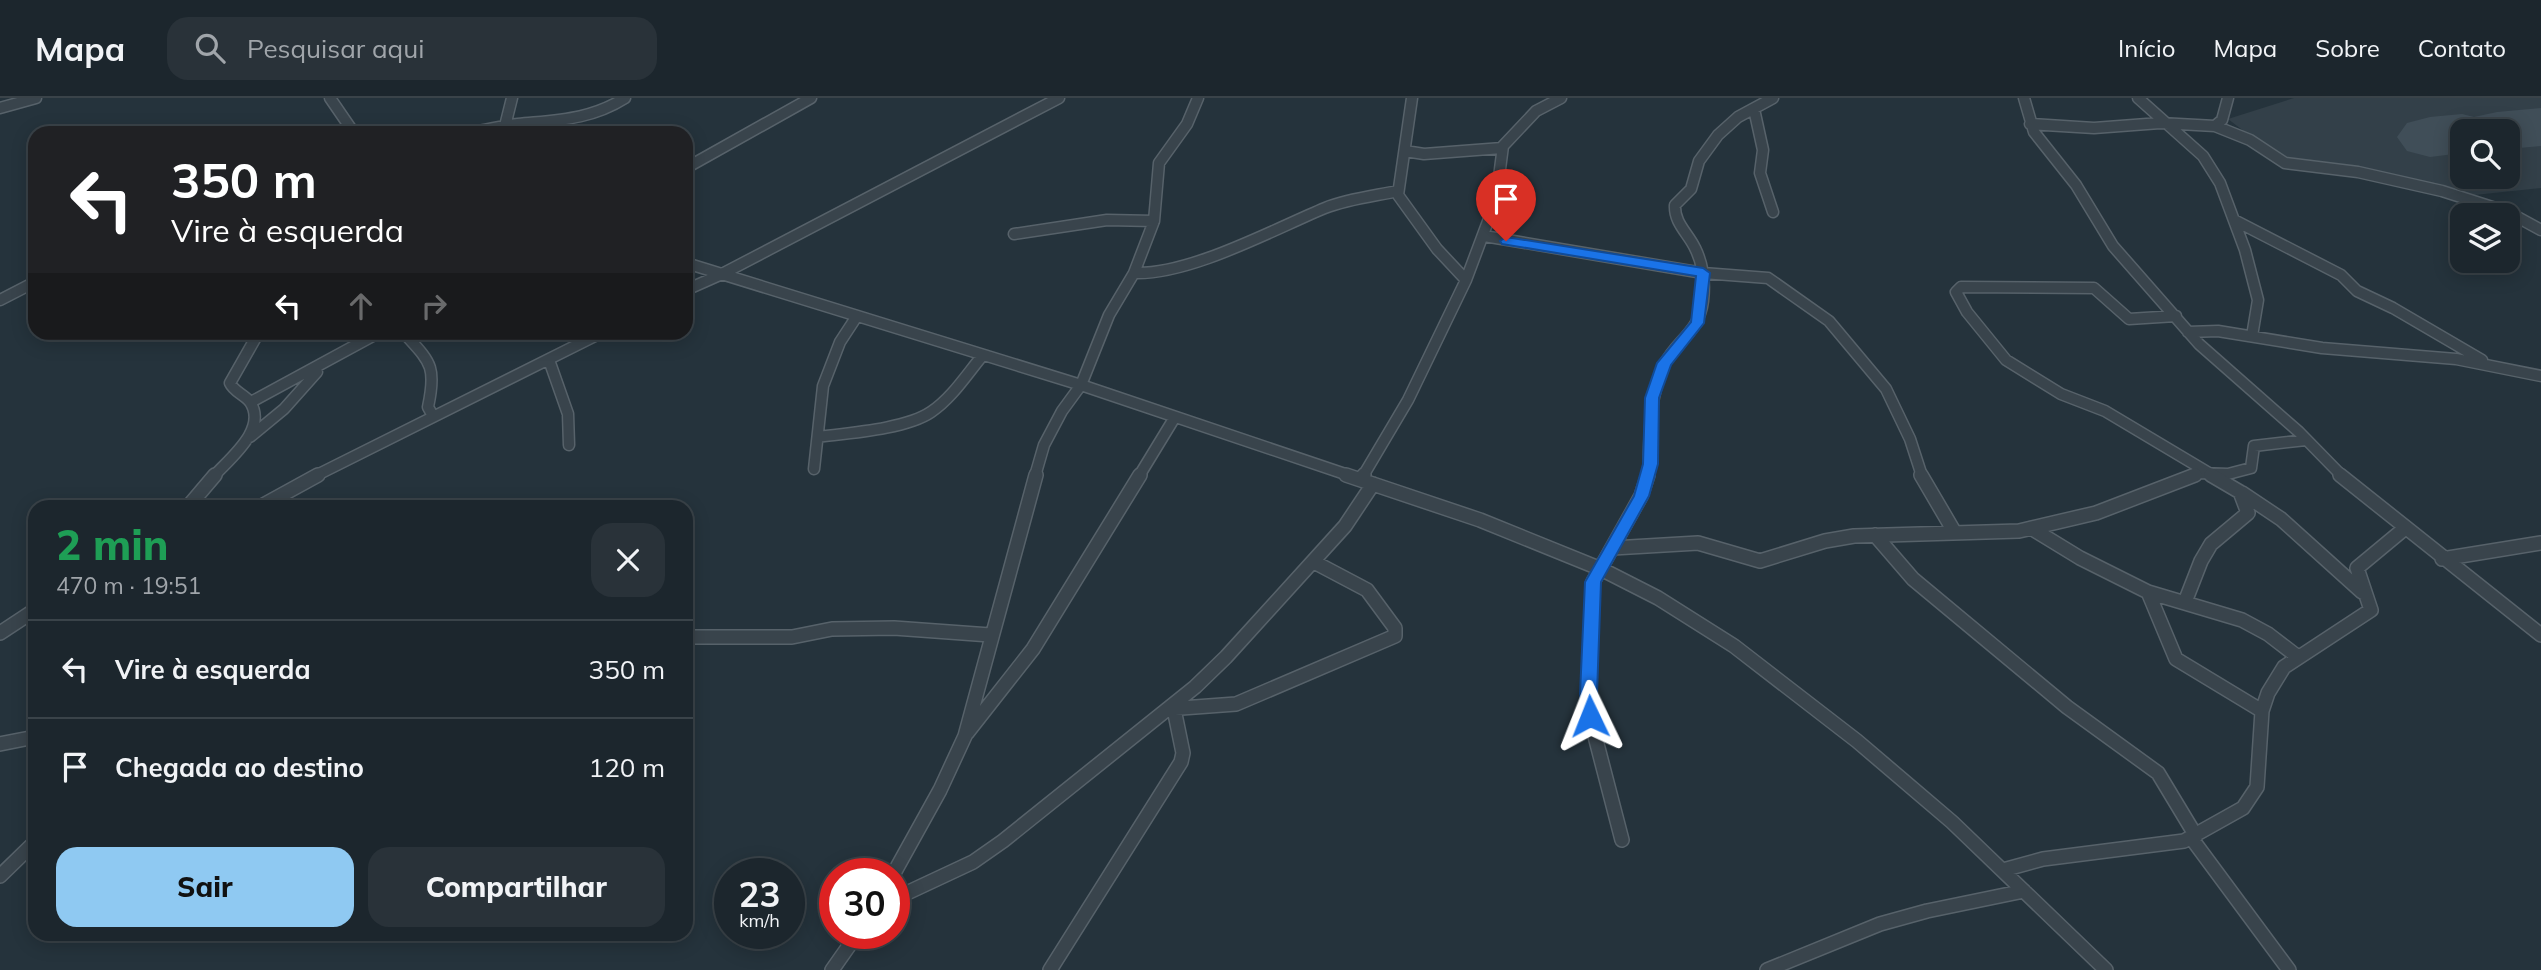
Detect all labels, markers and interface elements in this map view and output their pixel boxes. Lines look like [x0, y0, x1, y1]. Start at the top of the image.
search box [167, 17, 657, 80]
text: Mapa [35, 28, 125, 69]
icon: search [191, 29, 229, 67]
text: Pesquisar aqui [247, 32, 424, 65]
text: Início [2118, 33, 2175, 63]
text: Mapa [2213, 33, 2277, 63]
text: Sobre [2315, 33, 2380, 63]
text: Contato [2418, 33, 2506, 63]
map controls [2450, 119, 2520, 273]
button: search [2450, 119, 2520, 189]
text: 350 m [171, 149, 317, 210]
icon: left [56, 154, 147, 245]
pin [1476, 169, 1536, 241]
icon: arrive [1487, 180, 1525, 218]
button: layers [2450, 203, 2520, 273]
text: Vire à esquerda [171, 210, 404, 250]
icon: left [269, 287, 307, 325]
icon: ahead [342, 287, 380, 325]
icon: right [415, 287, 453, 325]
text: 2 min [56, 518, 169, 571]
button: close [591, 523, 665, 597]
text: 470 m · 19:51 [56, 571, 201, 600]
icon: left [56, 650, 94, 688]
text: Vire à esquerda [115, 653, 311, 686]
text: 350 m [589, 653, 665, 686]
position arrow [1553, 679, 1627, 753]
icon: arrive [56, 748, 94, 786]
text: Chegada ao destino [115, 751, 364, 784]
text: 120 m [589, 751, 665, 784]
button: Sair [56, 847, 354, 927]
button: Compartilhar [368, 847, 665, 927]
speed limit sign: 30 [819, 858, 910, 949]
text: 23 [738, 872, 781, 916]
text: km/h [739, 909, 780, 932]

